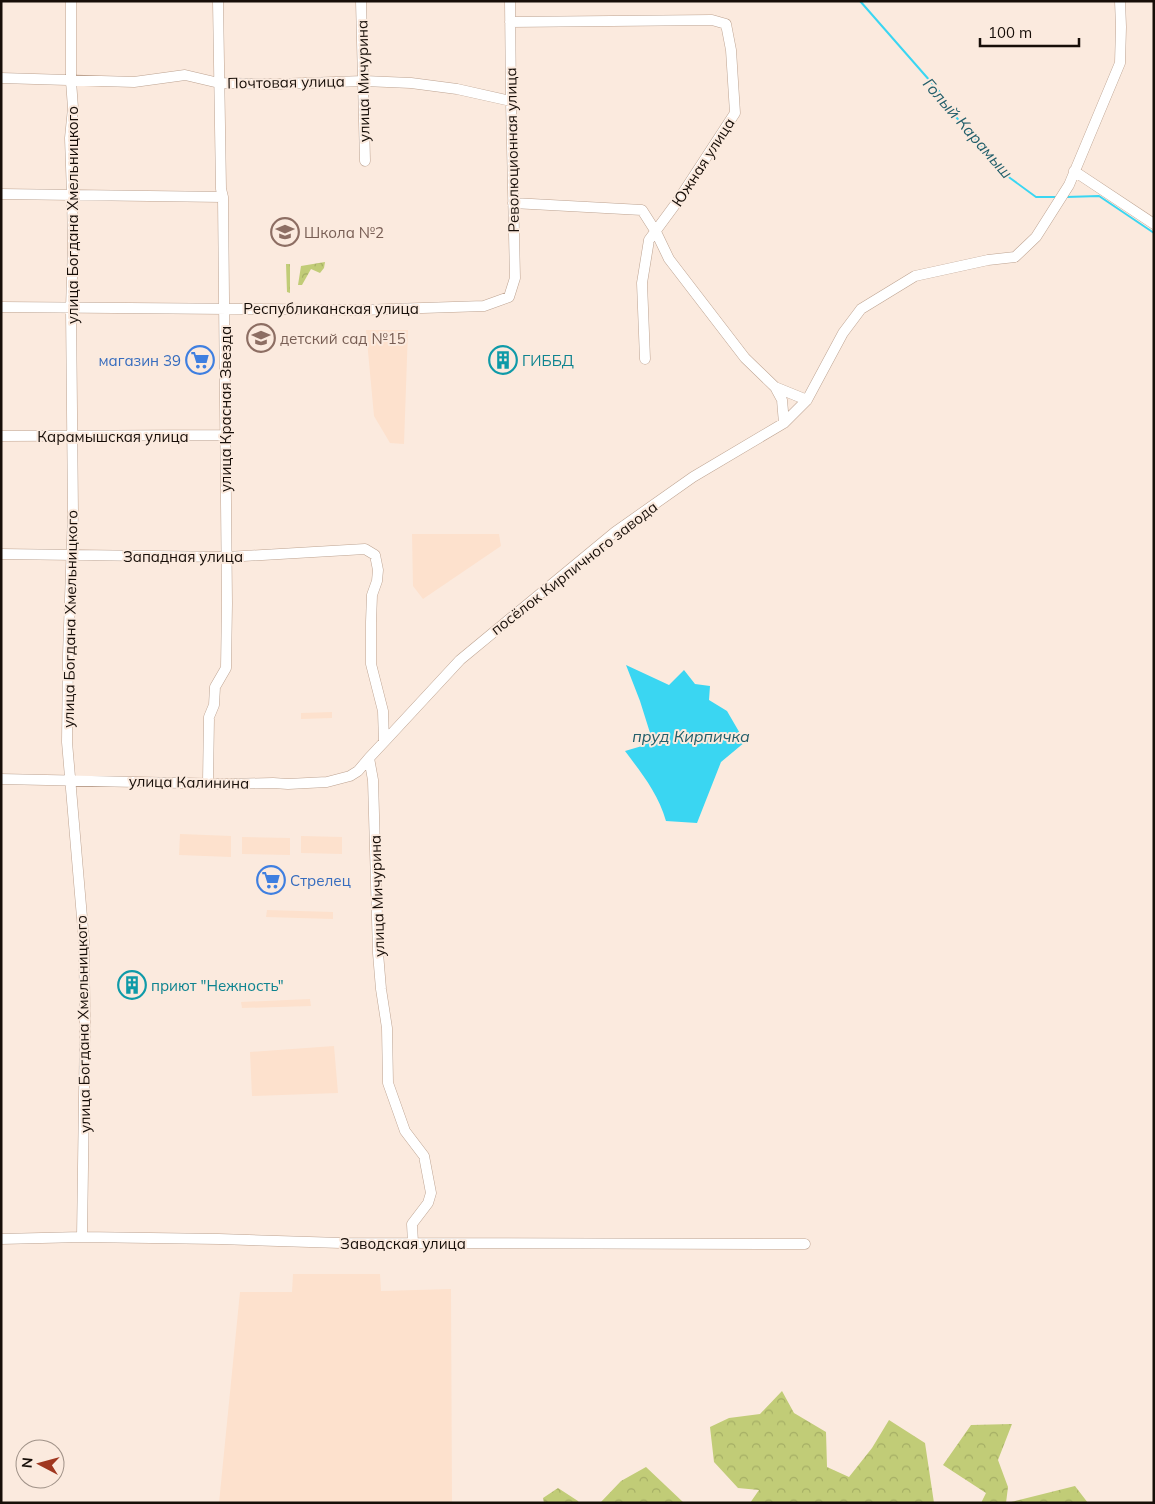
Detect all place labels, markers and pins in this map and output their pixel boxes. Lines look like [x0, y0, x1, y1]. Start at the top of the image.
school or university icon: Школа №2 [270, 217, 300, 247]
place label: Школа №2 [304, 223, 384, 242]
school or university icon: детский сад №15 [246, 323, 276, 353]
place label: детский сад №15 [280, 329, 406, 348]
supermarket icon: магазин 39 [185, 345, 215, 375]
building icon: ГИББД [488, 345, 518, 375]
place label: магазин 39 [98, 351, 181, 370]
place label: ГИББД [522, 351, 574, 370]
supermarket icon: Стрелец [256, 865, 286, 895]
place label: Стрелец [290, 871, 351, 890]
building icon: приют "Нежность" [117, 970, 147, 1000]
place label: приют "Нежность" [151, 976, 284, 995]

